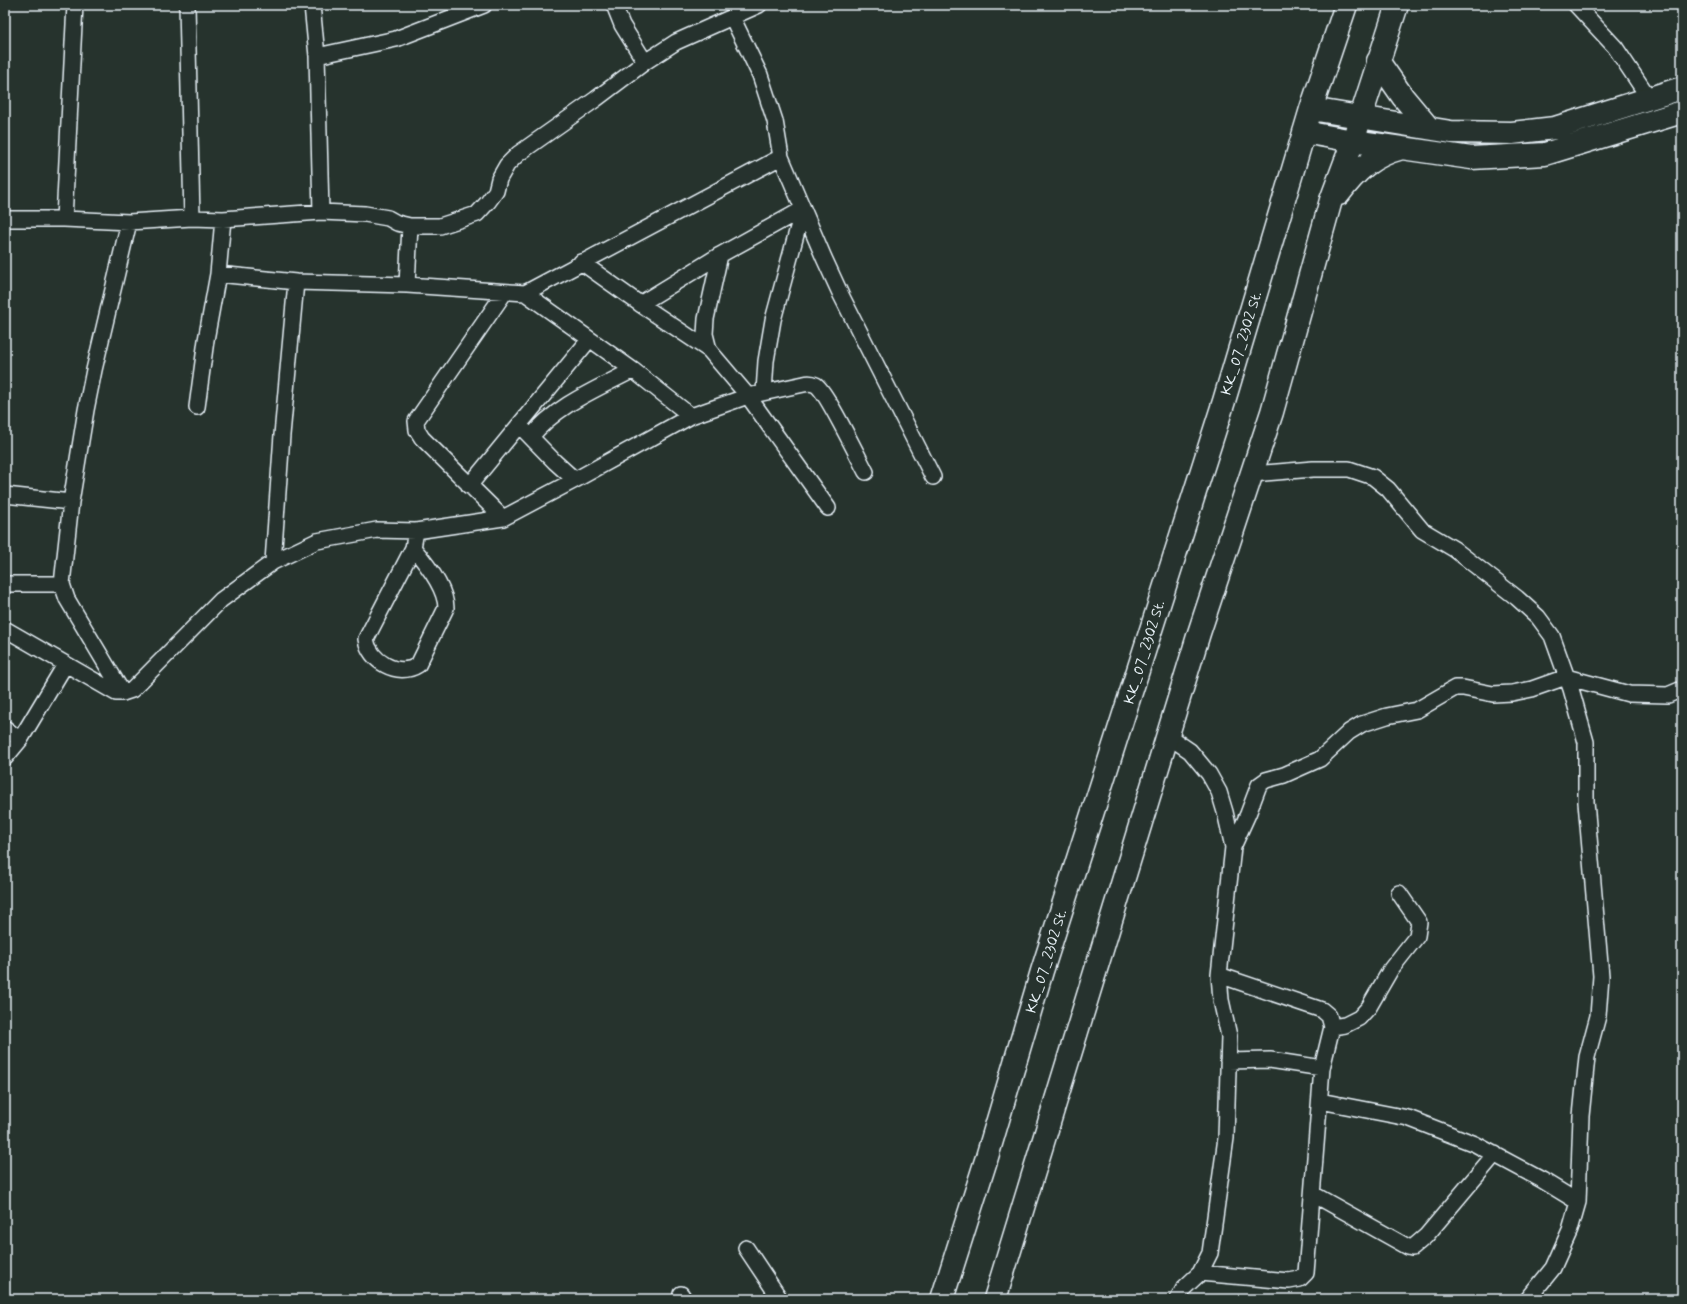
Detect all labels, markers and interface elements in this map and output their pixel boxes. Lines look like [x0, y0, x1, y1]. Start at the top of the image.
street label: KK_07_2302 St. [1217, 289, 1267, 398]
street label: KK_07_2302 St. [1120, 598, 1170, 707]
street label: KK_07_2302 St. [1022, 907, 1072, 1016]

